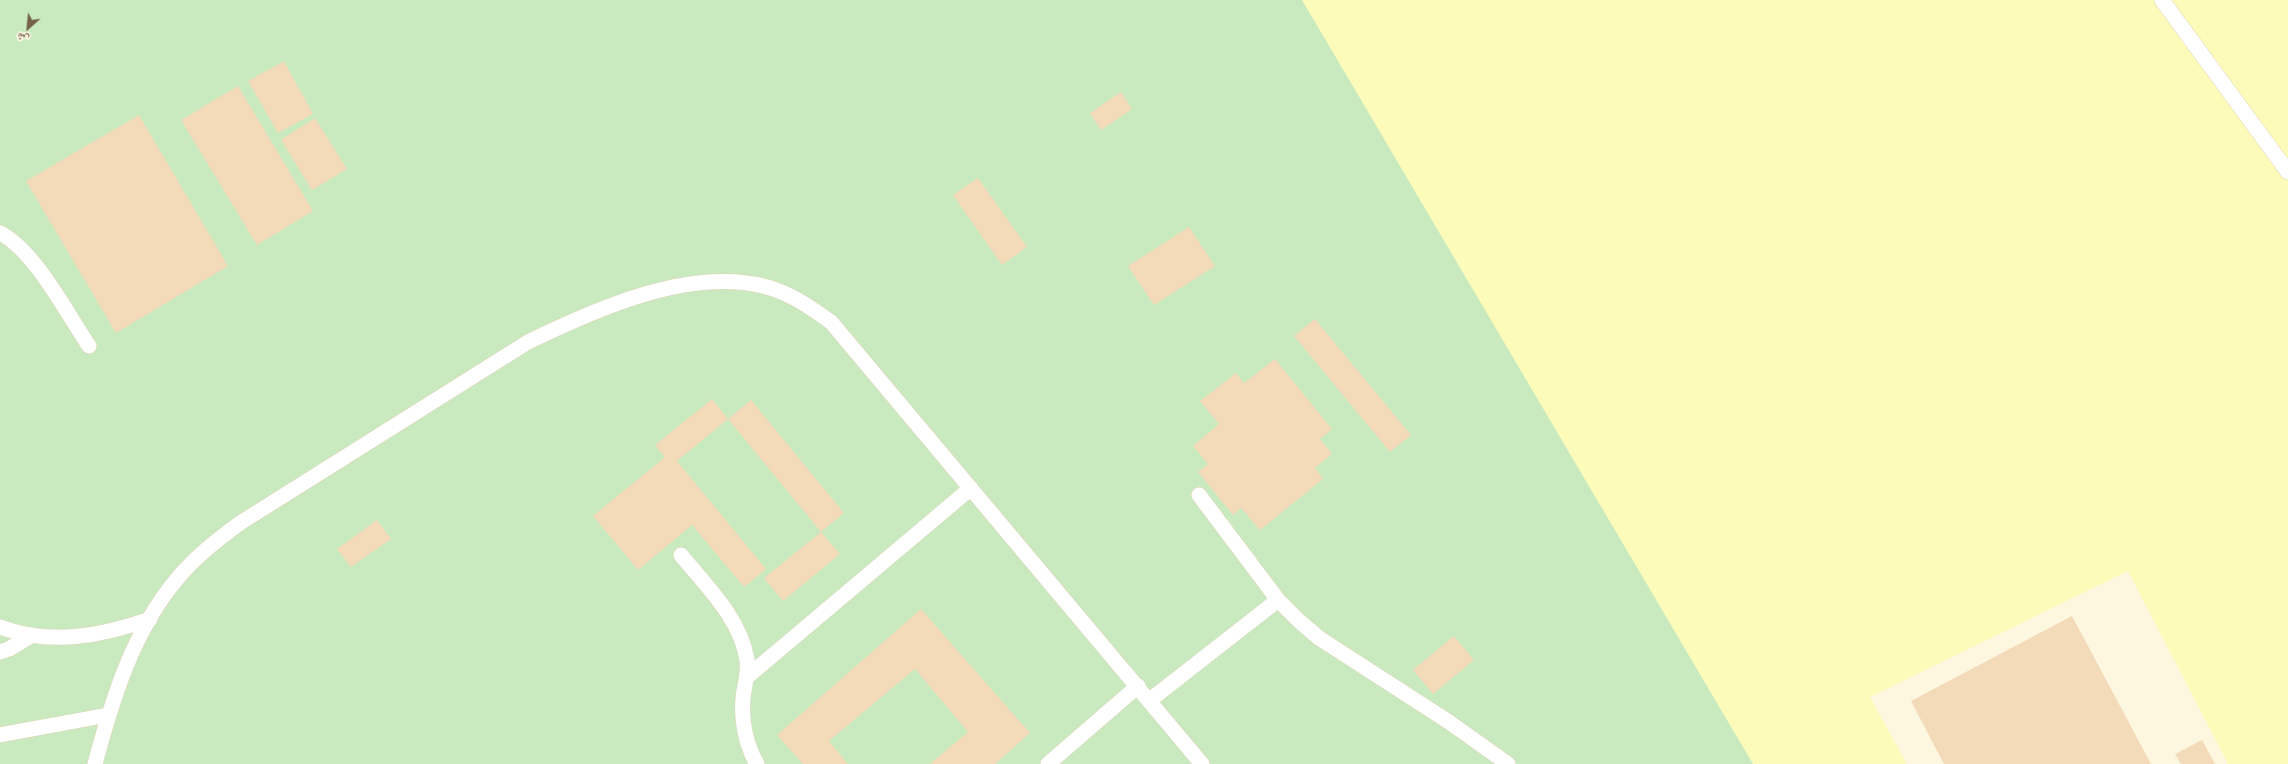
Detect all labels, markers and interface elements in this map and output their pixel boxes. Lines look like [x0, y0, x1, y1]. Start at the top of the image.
north arrow [8, 8, 48, 48]
text: ش [14, 30, 31, 48]

